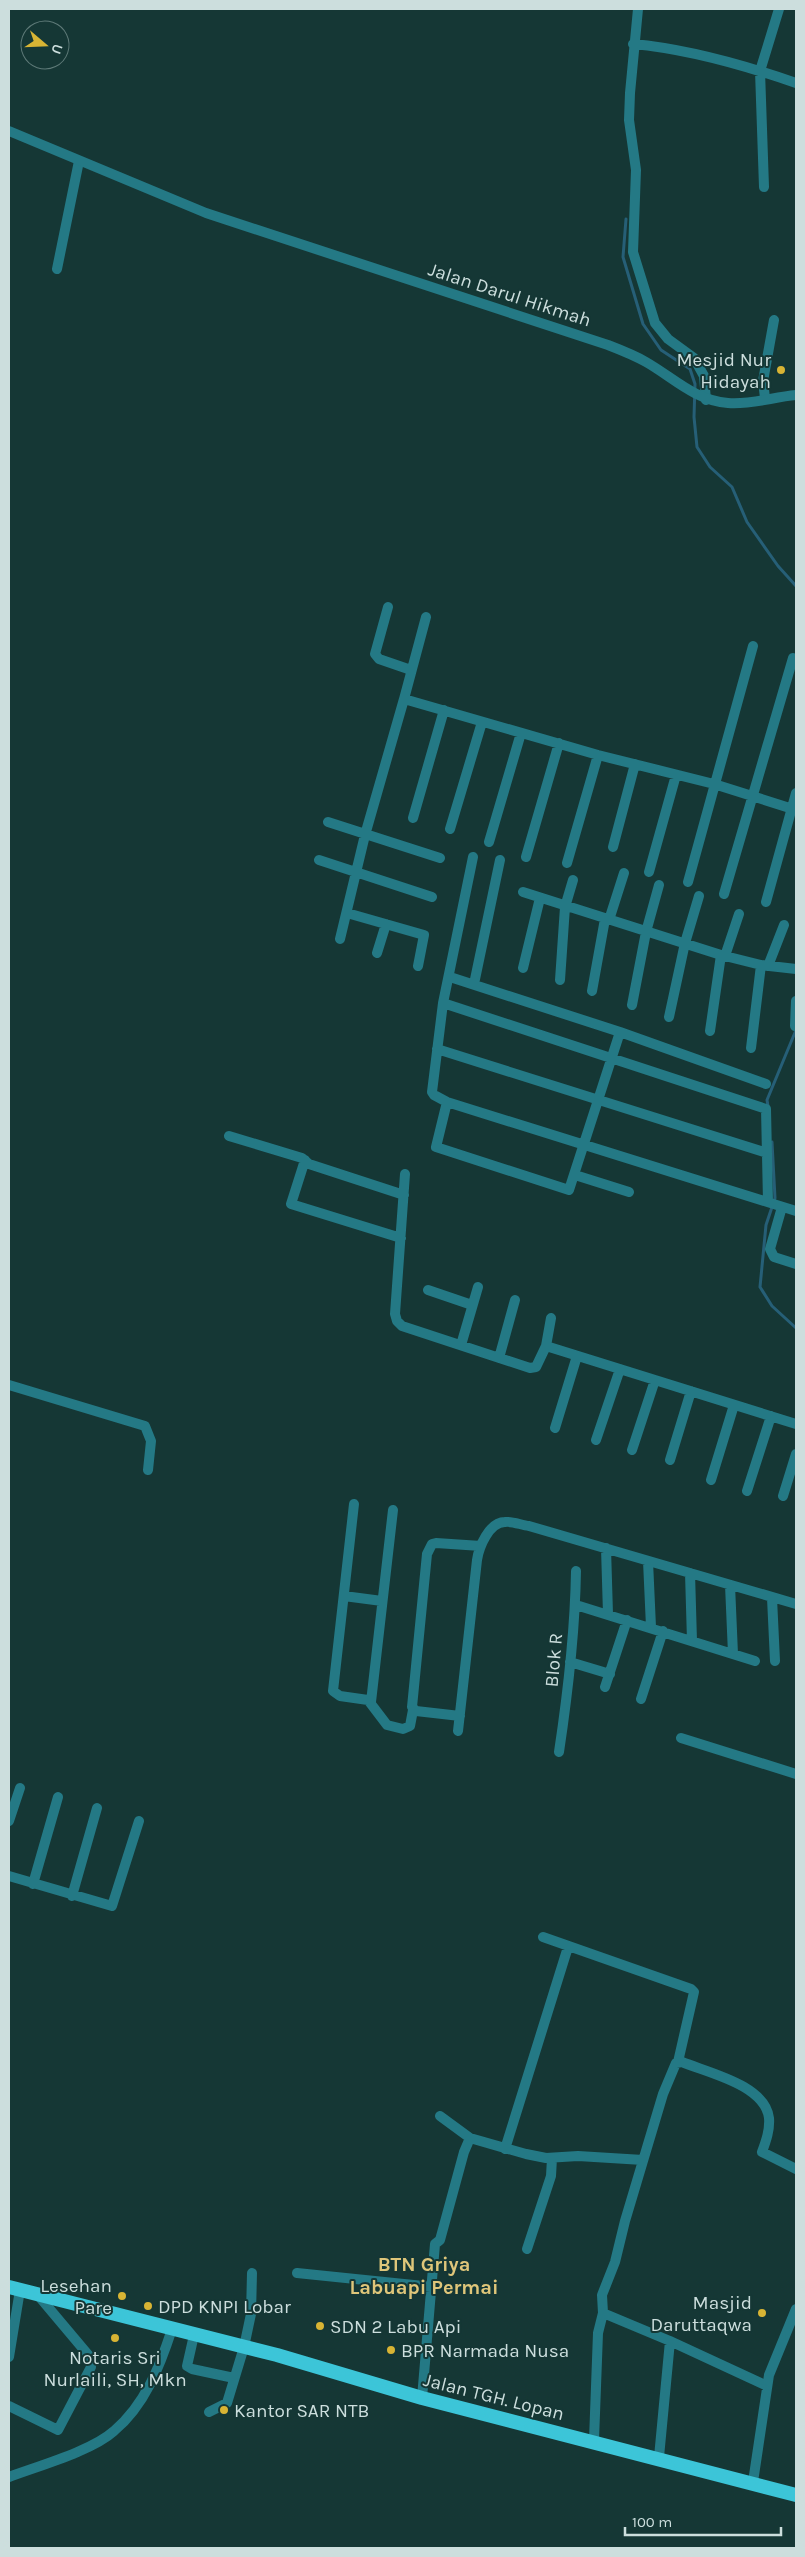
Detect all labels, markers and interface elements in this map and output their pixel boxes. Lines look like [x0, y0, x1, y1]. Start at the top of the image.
north arrow [20, 20, 70, 70]
text: U [47, 42, 66, 56]
street label: Jalan Darul Hikmah [426, 258, 594, 332]
place label: Mesjid Nur Hidayah [676, 349, 771, 393]
marker: Mesjid Nur Hidayah [775, 364, 787, 376]
street label: Blok R [541, 1632, 567, 1688]
district label: BTN Griya Labuapi Permai [349, 2253, 499, 2299]
place label: Lesehan Pare [40, 2275, 112, 2319]
marker: Lesehan Pare [116, 2290, 128, 2302]
place label: Masjid Daruttaqwa [651, 2292, 752, 2336]
place label: DPD KNPI Lobar [158, 2296, 291, 2318]
marker: DPD KNPI Lobar [142, 2300, 154, 2312]
marker: Masjid Daruttaqwa [756, 2307, 768, 2319]
place label: SDN 2 Labu Api [330, 2316, 461, 2338]
marker: SDN 2 Labu Api [314, 2320, 326, 2332]
marker: Notaris Sri Nurlaili, SH, Mkn [109, 2332, 121, 2344]
place label: BPR Narmada Nusa [401, 2340, 569, 2362]
marker: BPR Narmada Nusa [385, 2344, 397, 2356]
place label: Notaris Sri Nurlaili, SH, Mkn [43, 2347, 187, 2391]
street label: Jalan TGH. Lopan [421, 2369, 567, 2425]
place label: Kantor SAR NTB [234, 2400, 369, 2422]
marker: Kantor SAR NTB [218, 2404, 230, 2416]
scale bar [625, 2504, 781, 2536]
text: 100 m [632, 2513, 672, 2531]

